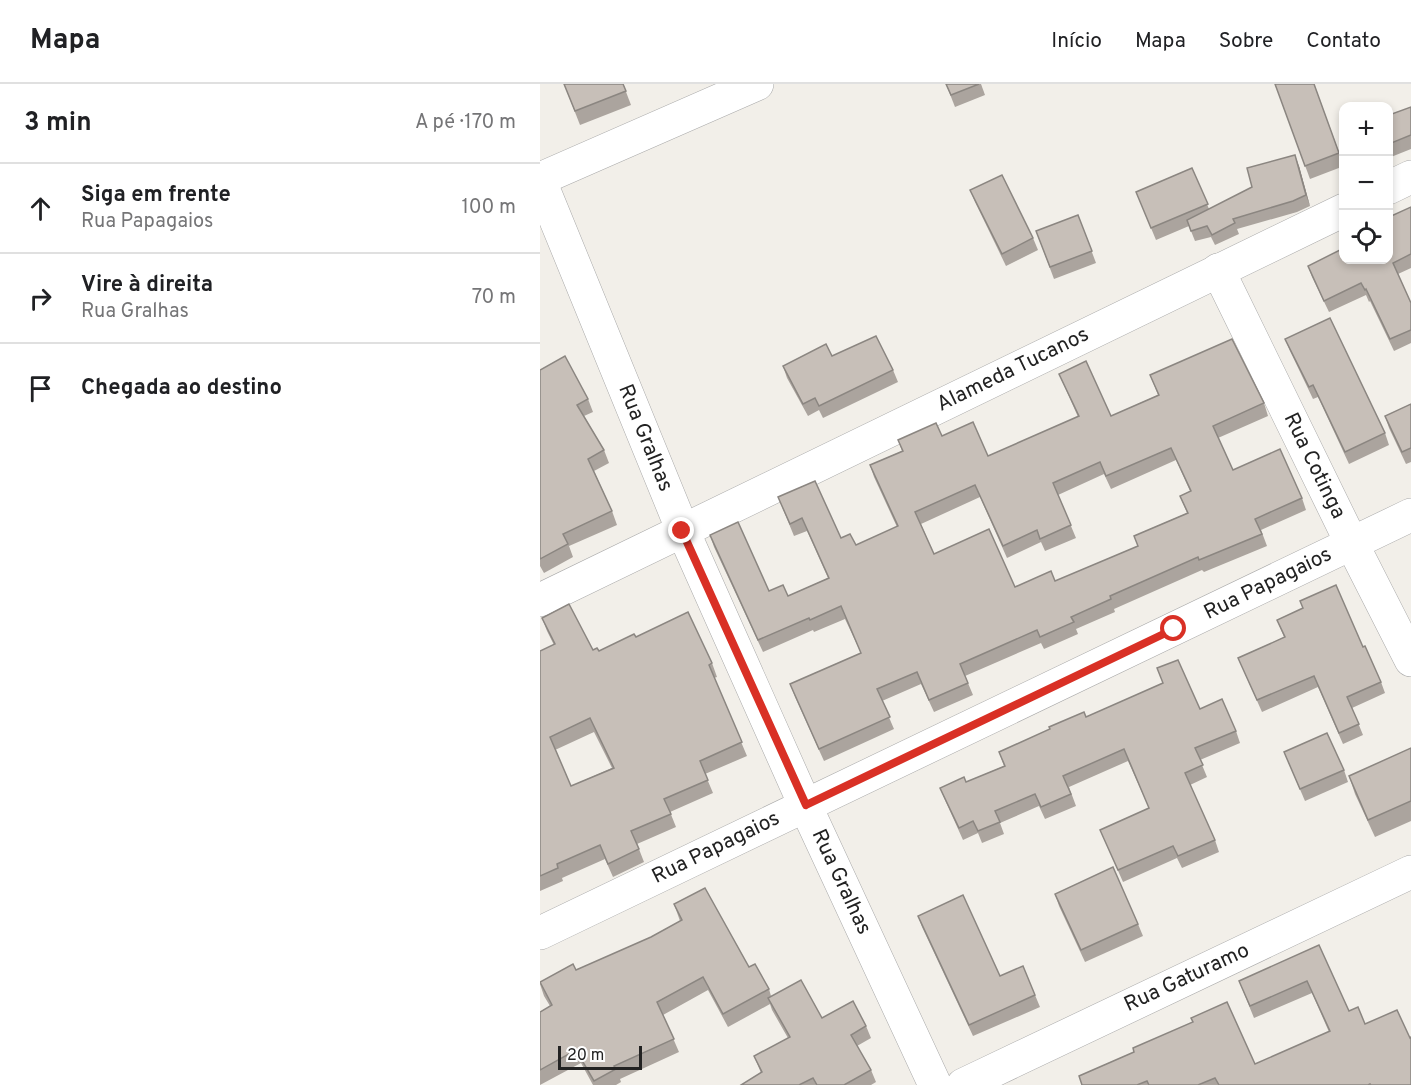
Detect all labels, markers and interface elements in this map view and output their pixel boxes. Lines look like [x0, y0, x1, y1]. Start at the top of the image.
text: Mapa [30, 23, 100, 59]
text: Início [1051, 28, 1102, 55]
text: Mapa [1135, 28, 1186, 55]
text: Sobre [1219, 28, 1273, 55]
text: Contato [1306, 28, 1381, 55]
map controls [1339, 102, 1393, 264]
button: + [1339, 102, 1393, 156]
text: 3 min [24, 107, 92, 140]
text: A pé · 170 m [415, 110, 516, 136]
button: − [1339, 156, 1393, 210]
text: Siga em frente [81, 182, 231, 209]
icon: ahead [24, 192, 57, 225]
text: 100 m [461, 195, 516, 221]
text: Rua Papagaios [81, 209, 213, 235]
button: locate [1339, 210, 1393, 264]
text: Vire à direita [81, 272, 213, 299]
icon: right [24, 282, 57, 315]
text: 70 m [472, 285, 516, 311]
text: Rua Gralhas [81, 299, 189, 325]
street label: Alameda Tucanos [932, 321, 1094, 419]
icon: arrive [24, 372, 57, 405]
text: Chegada ao destino [81, 375, 282, 402]
street label: Rua Gralhas [611, 380, 679, 496]
street label: Rua Cotinga [1277, 408, 1351, 524]
route end [668, 517, 694, 543]
street label: Rua Papagaios [1200, 541, 1336, 627]
route start [1160, 615, 1186, 641]
street label: Rua Papagaios [648, 805, 784, 891]
street label: Rua Gralhas [805, 825, 877, 939]
street label: Rua Gaturamo [1120, 937, 1254, 1019]
scale bar [558, 1043, 642, 1070]
text: 20 m [567, 1046, 604, 1066]

